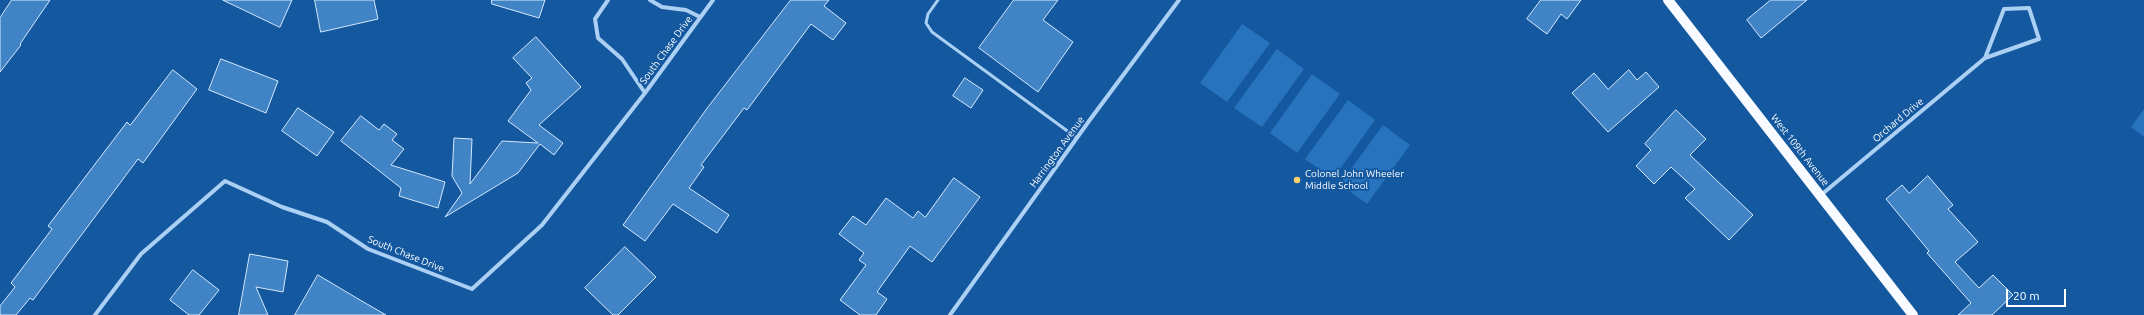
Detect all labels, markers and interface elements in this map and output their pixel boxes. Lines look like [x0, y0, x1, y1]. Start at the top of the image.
street label: South Chase Drive [637, 14, 695, 86]
street label: Orchard Drive [1870, 95, 1926, 145]
street label: West 109th Avenue [1768, 112, 1832, 188]
street label: Harrington Avenue [1027, 114, 1087, 190]
place label: Colonel John Wheeler Middle School [1305, 168, 1404, 192]
marker: Colonel John Wheeler Middle School [1292, 175, 1302, 185]
street label: South Chase Drive [366, 233, 446, 275]
scale bar [2008, 281, 2068, 307]
text: 20 m [2013, 289, 2040, 302]

